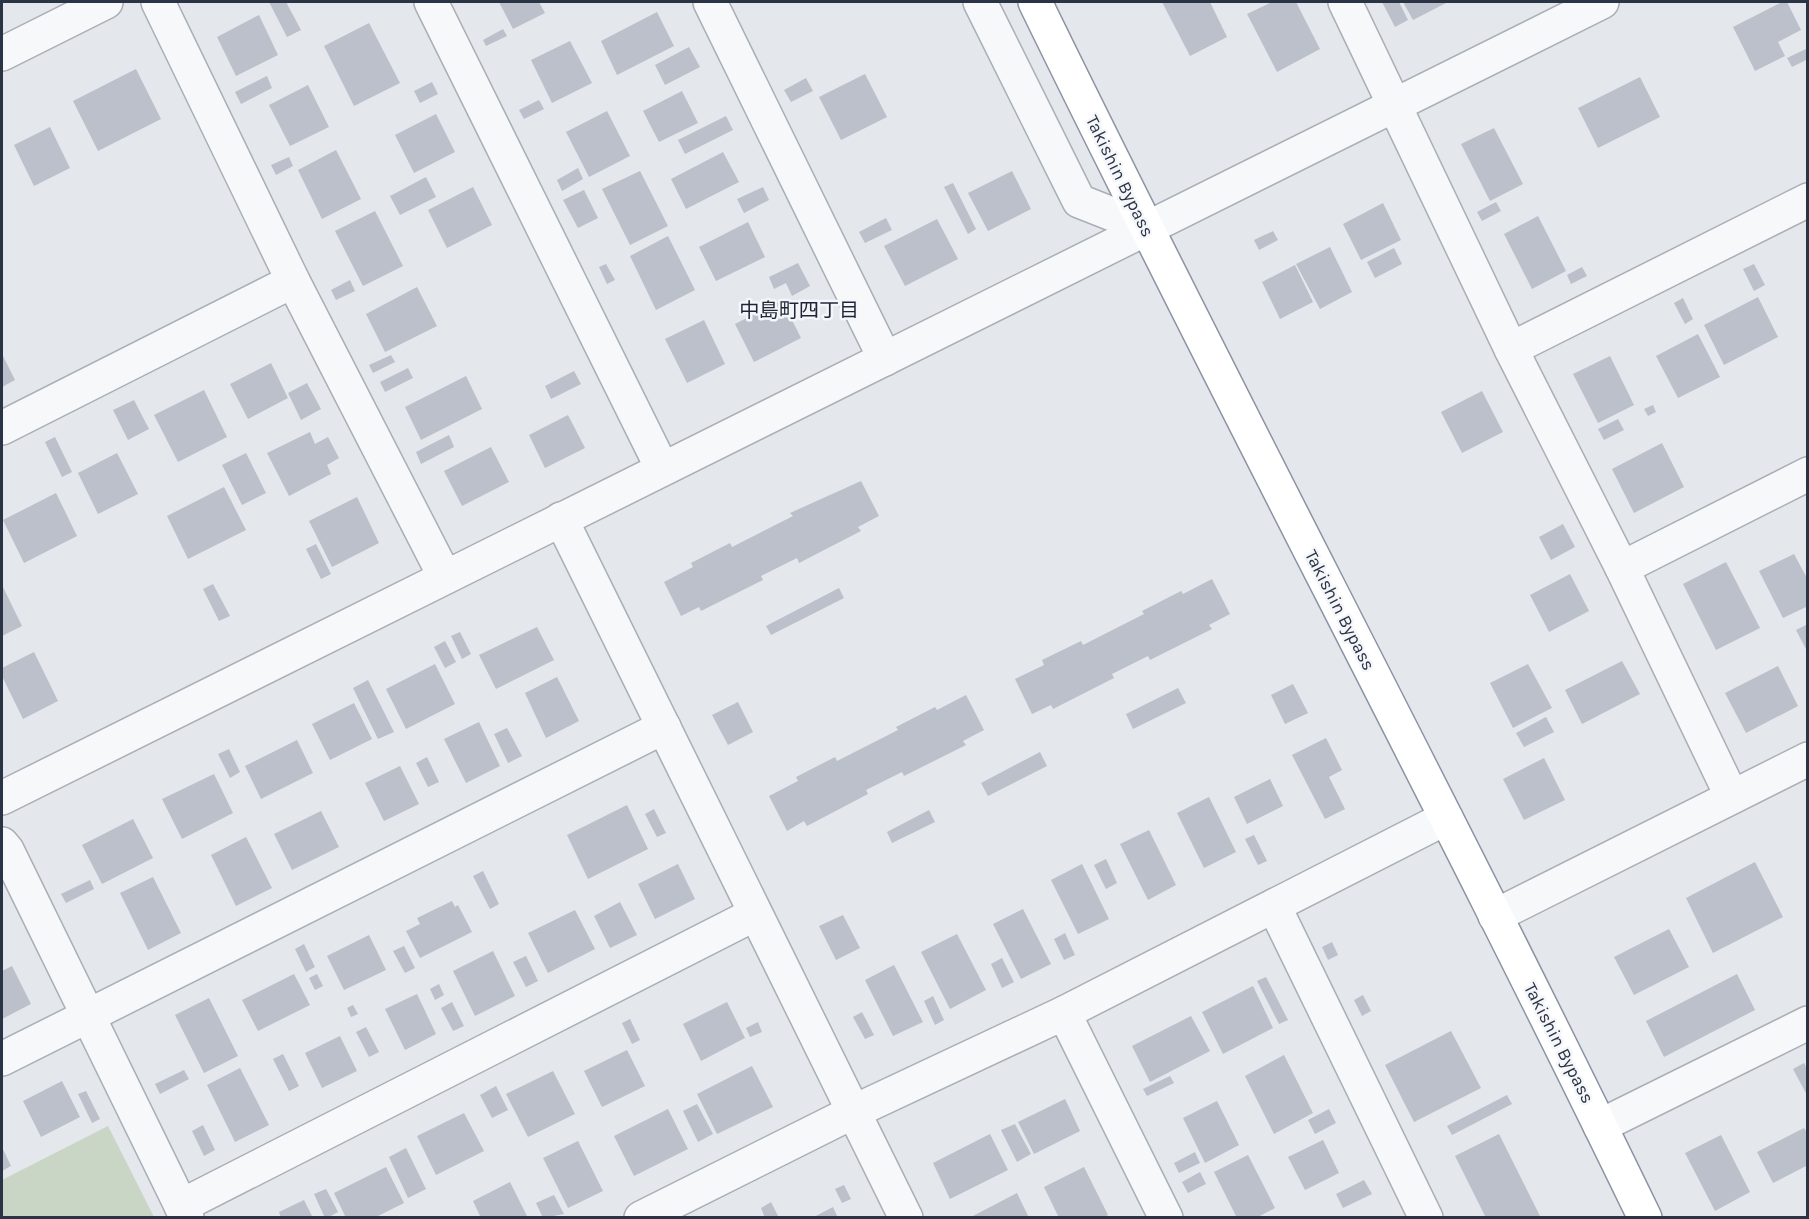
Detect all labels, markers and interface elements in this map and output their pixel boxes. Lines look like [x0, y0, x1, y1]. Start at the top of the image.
street label: Takishin Bypass [1081, 112, 1159, 240]
district label: 中島町四丁目 [739, 299, 859, 322]
street label: Takishin Bypass [1300, 546, 1380, 674]
street label: Takishin Bypass [1519, 979, 1599, 1107]

